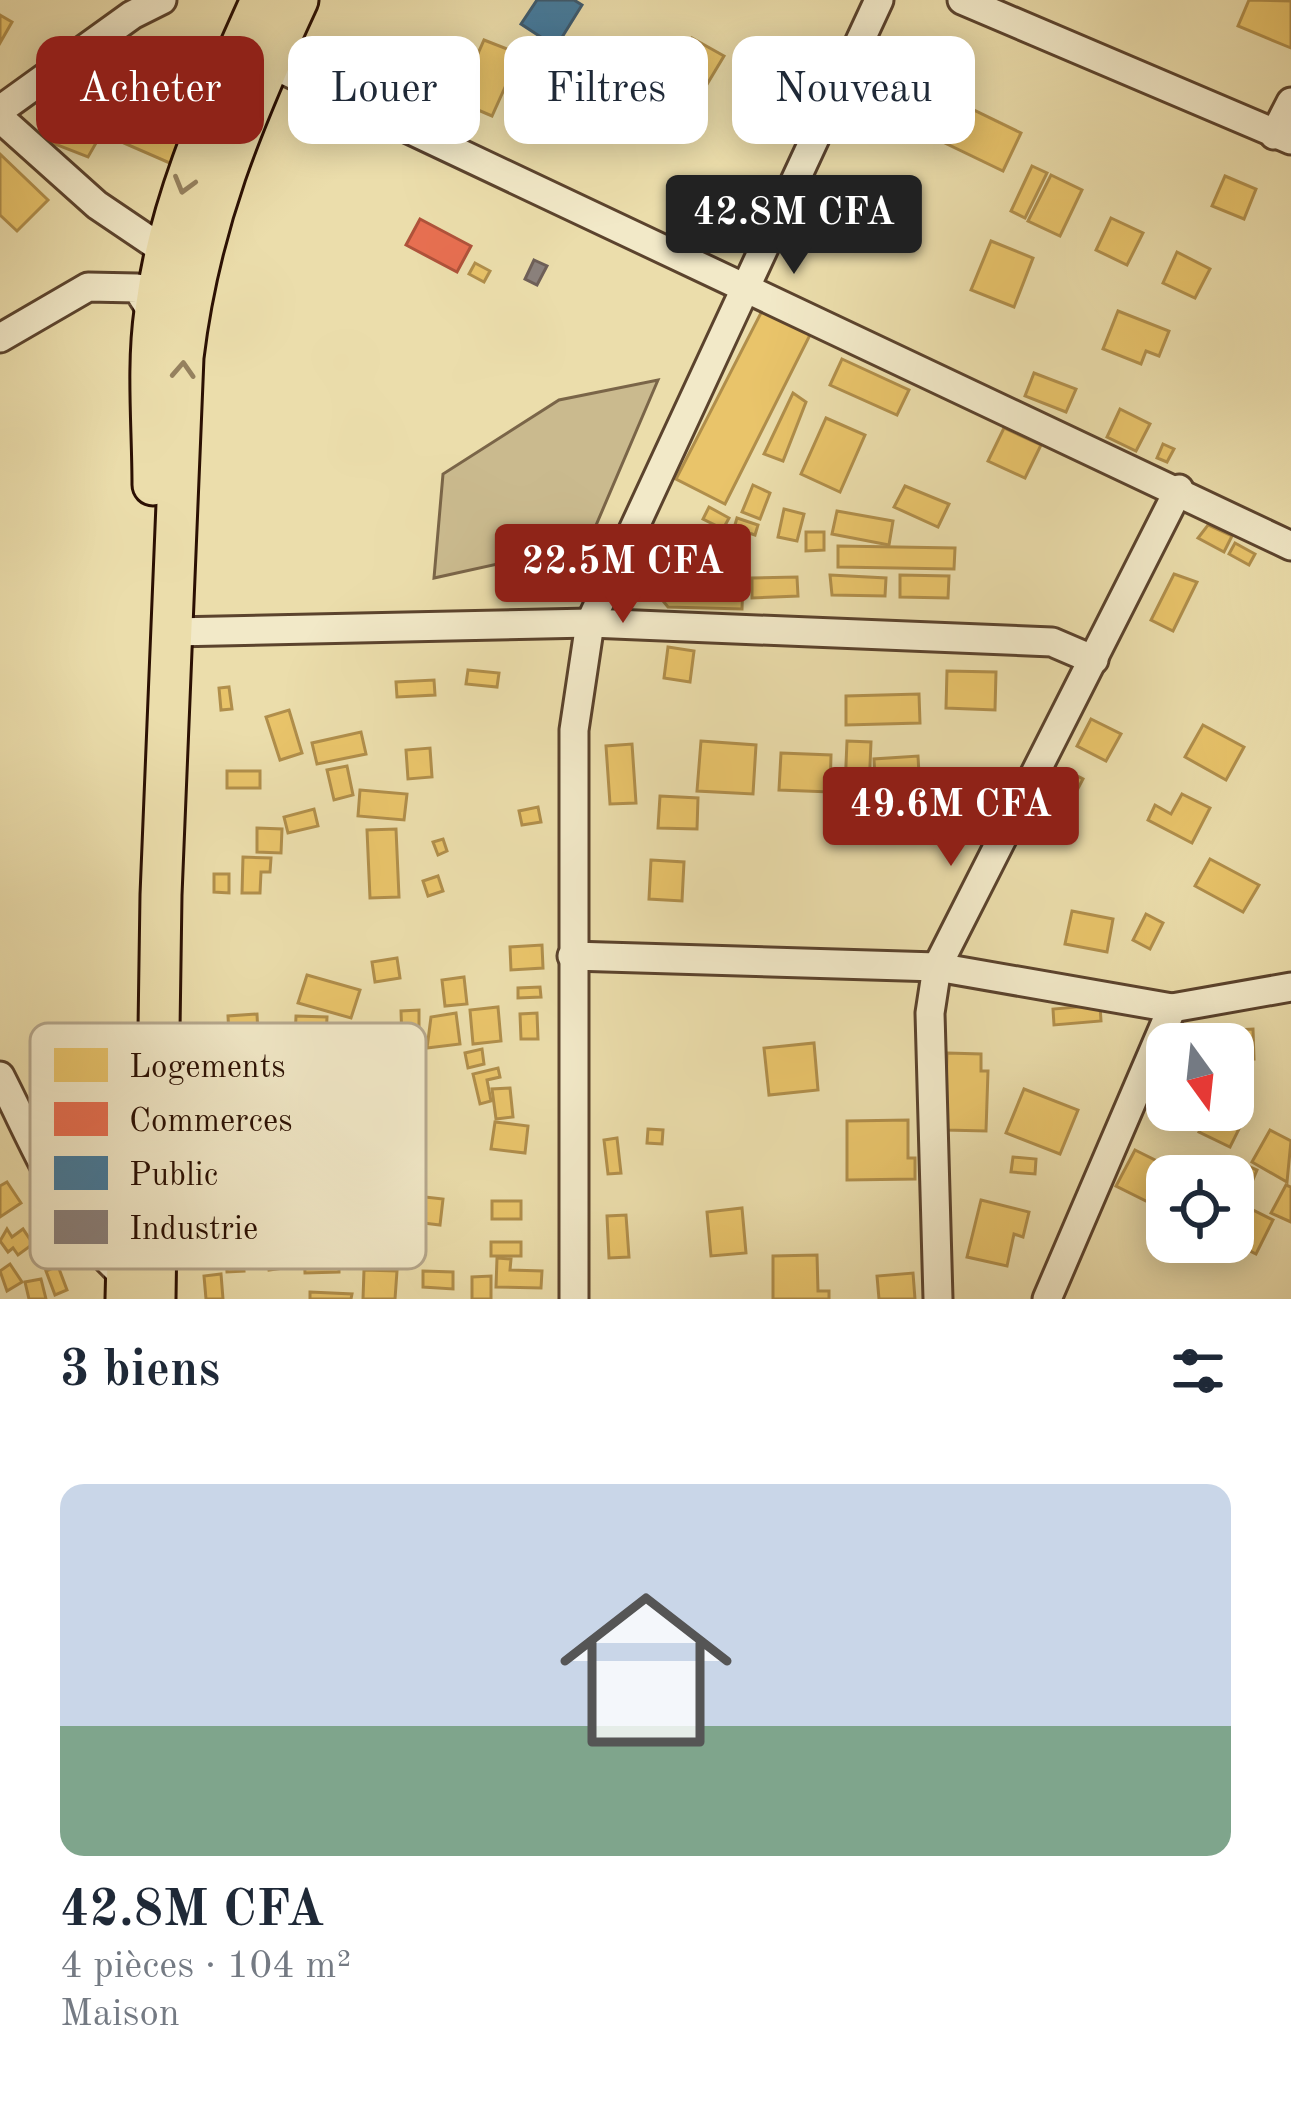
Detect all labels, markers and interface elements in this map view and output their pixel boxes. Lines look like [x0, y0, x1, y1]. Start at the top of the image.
chip: Acheter [36, 36, 264, 144]
chip: Louer [288, 36, 480, 144]
chip: Filtres [504, 36, 708, 144]
chip: Nouveau [732, 36, 975, 144]
one-way arrow [173, 174, 198, 195]
pin: 42.8M CFA [657, 175, 931, 277]
text: 42.8M CFA [693, 194, 895, 233]
one-way arrow [170, 360, 196, 379]
pin: 22.5M CFA [486, 524, 760, 626]
text: 22.5M CFA [522, 543, 724, 582]
pin: 49.6M CFA [814, 767, 1088, 869]
text: 49.6M CFA [850, 786, 1052, 825]
legend [30, 1023, 426, 1269]
north arrow [1146, 1023, 1254, 1131]
map controls [1146, 1023, 1254, 1263]
text: Logements [129, 1052, 286, 1085]
text: Commerces [129, 1106, 292, 1139]
button: locate [1146, 1155, 1254, 1263]
text: Public [129, 1160, 218, 1193]
text: Industrie [129, 1214, 258, 1247]
icon: filters [1165, 1338, 1231, 1404]
text: 3 biens [60, 1346, 220, 1397]
icon: home [538, 1562, 754, 1778]
text: 42.8M CFA [60, 1886, 325, 1937]
text: 4 pièces · 104 m² [60, 1947, 351, 1986]
text: Maison [60, 1995, 180, 2034]

